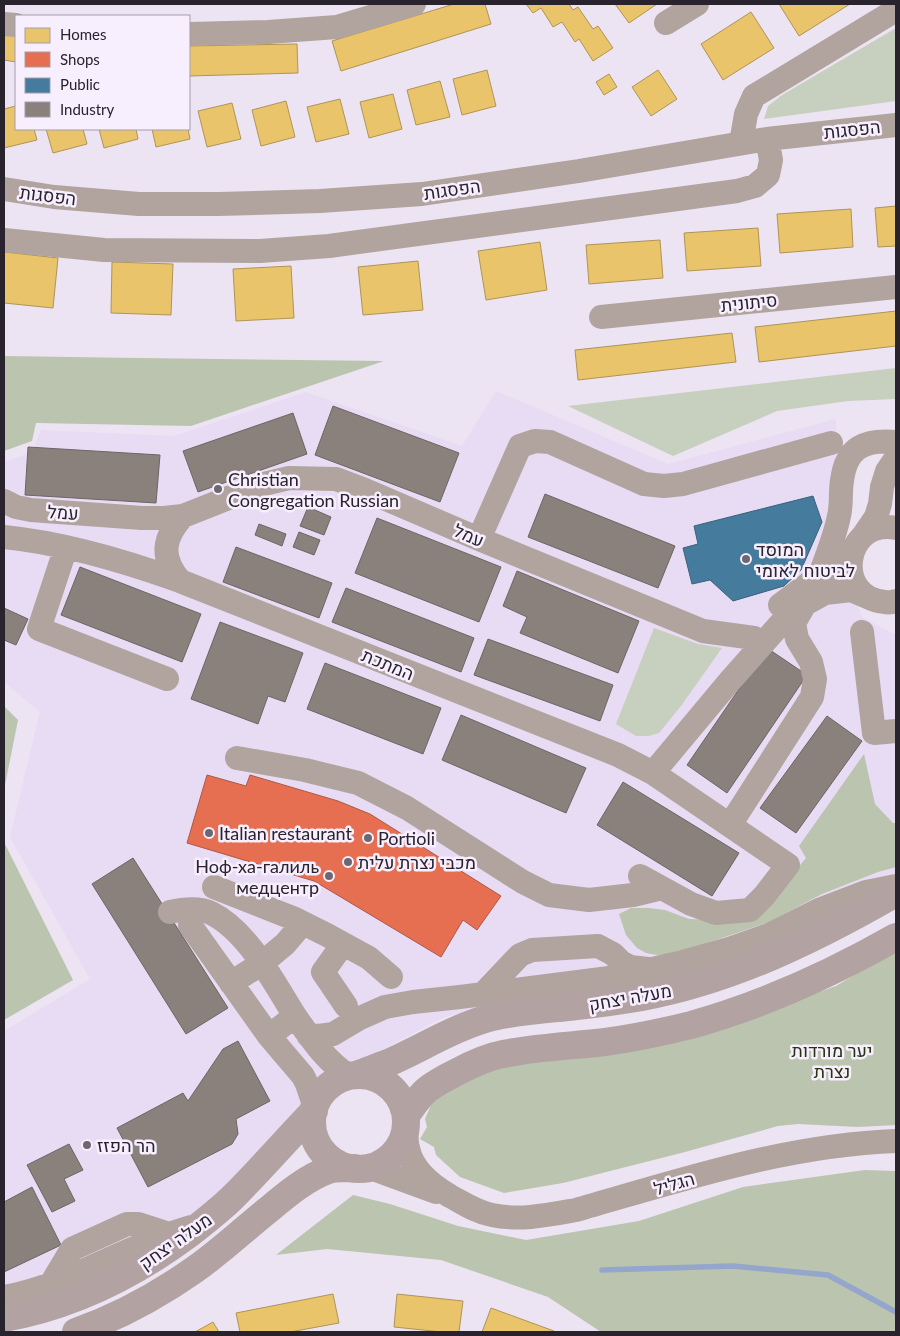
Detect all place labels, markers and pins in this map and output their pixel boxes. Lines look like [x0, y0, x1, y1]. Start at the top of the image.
place label: Christian Congregation Russian [228, 468, 399, 511]
marker: Christian Congregation Russian [212, 483, 224, 495]
place label: המוסד לביטוח לאומי [756, 538, 855, 581]
marker: המוסד לביטוח לאומי [740, 553, 752, 565]
place label: Italian restaurant [219, 822, 353, 844]
marker: Italian restaurant [203, 827, 215, 839]
place label: Portioli [378, 827, 435, 849]
marker: Portioli [362, 832, 374, 844]
place label: מכבי נצרת עלית [358, 851, 476, 873]
place label: Ноф-ха-галиль медцентр [195, 855, 319, 898]
marker: מכבי נצרת עלית [342, 856, 354, 868]
marker: Ноф-ха-галиль медцентр [323, 870, 335, 882]
place label: הר הפזז [97, 1134, 156, 1156]
marker: הר הפזז [81, 1139, 93, 1151]

